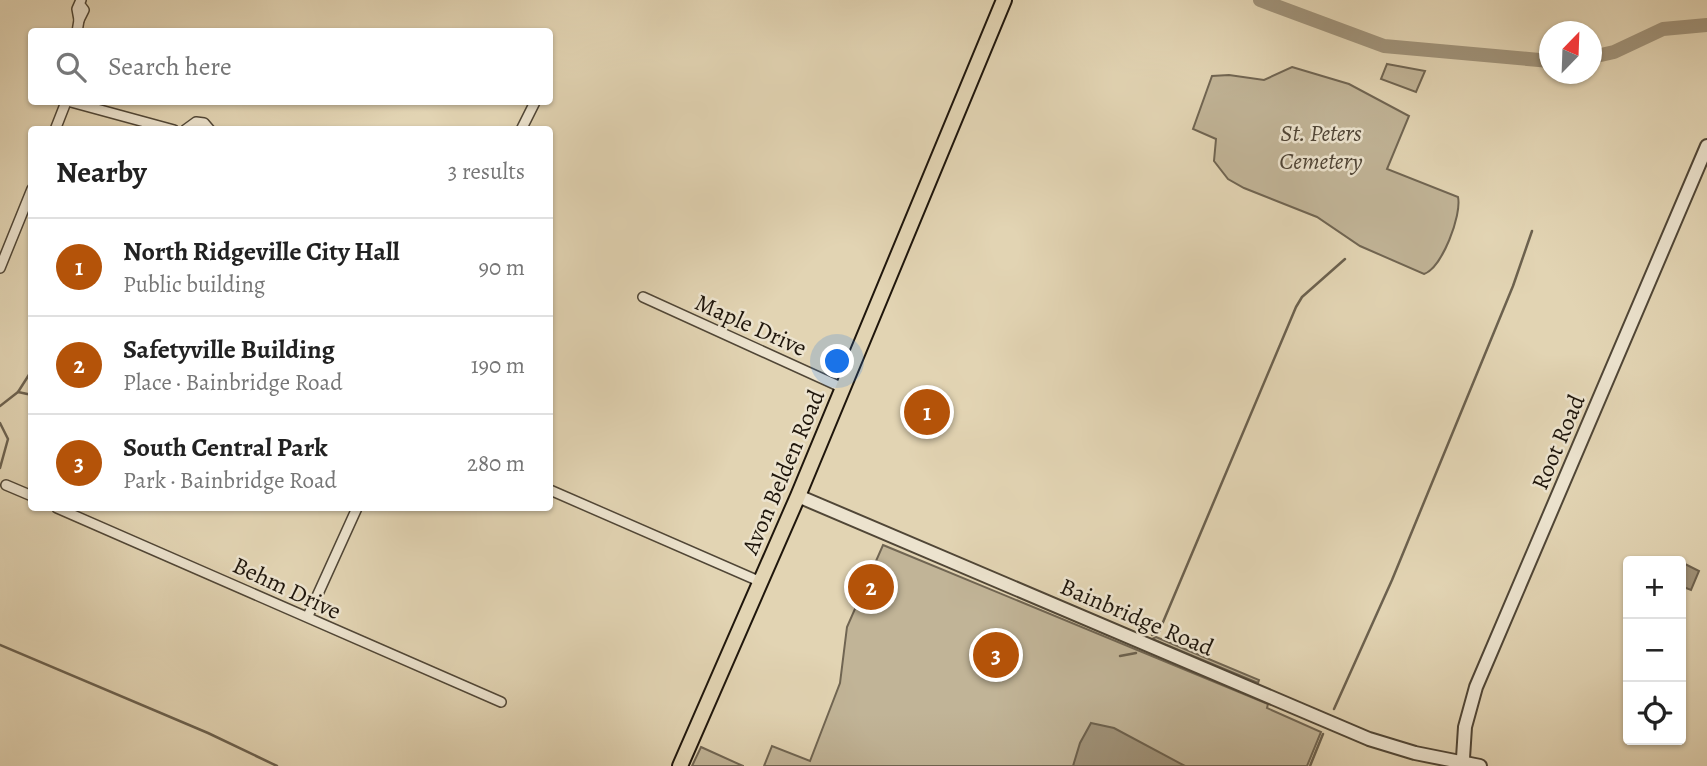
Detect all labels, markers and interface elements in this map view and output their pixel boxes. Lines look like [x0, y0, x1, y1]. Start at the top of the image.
north arrow [1539, 21, 1602, 84]
search box [28, 28, 553, 105]
icon: search [52, 48, 90, 86]
text: Search here [108, 49, 232, 84]
park label: St. Peters Cemetery [1279, 117, 1363, 177]
text: Nearby [56, 152, 147, 192]
text: 3 results [448, 156, 525, 187]
text: North Ridgeville City Hall [123, 234, 400, 269]
text: 1 [75, 252, 83, 283]
text: 90 m [479, 252, 525, 283]
text: Public building [123, 269, 265, 300]
street label: Maple Drive [690, 286, 812, 364]
text: Safetyville Building [123, 332, 335, 367]
your location [820, 344, 854, 378]
text: 2 [73, 350, 85, 381]
text: 190 m [471, 350, 525, 381]
text: Place · Bainbridge Road [123, 367, 343, 398]
street label: Avon Belden Road [734, 385, 832, 560]
pin: 1 [904, 386, 950, 438]
street label: Root Road [1524, 389, 1592, 495]
text: South Central Park [123, 430, 328, 465]
text: 3 [74, 448, 84, 479]
text: 280 m [467, 448, 525, 479]
text: Park · Bainbridge Road [123, 465, 337, 496]
street label: Behm Drive [228, 549, 346, 627]
map controls [1623, 556, 1686, 745]
button: + [1623, 556, 1686, 619]
pin: 2 [848, 561, 894, 613]
street label: Bainbridge Road [1055, 570, 1219, 664]
button: − [1623, 619, 1686, 682]
pin: 3 [973, 629, 1019, 681]
button: locate [1623, 682, 1686, 745]

